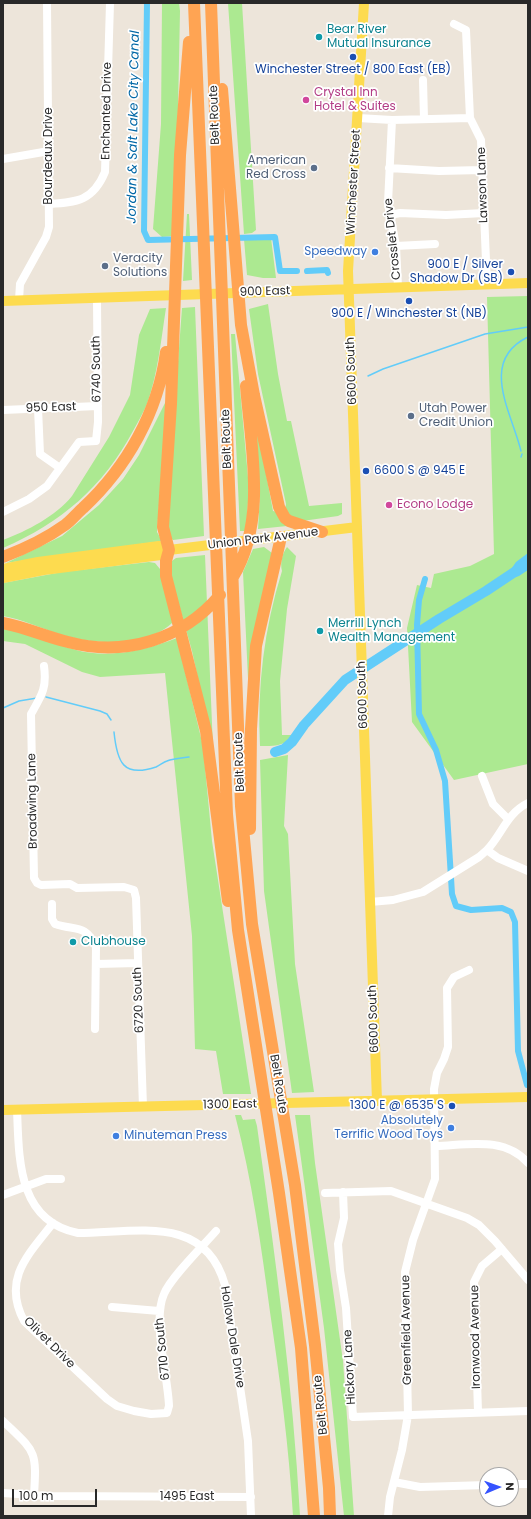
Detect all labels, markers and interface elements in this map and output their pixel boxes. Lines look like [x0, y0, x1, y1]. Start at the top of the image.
place label: Bear River Mutual Insurance [327, 23, 431, 51]
water label: Jordan & Salt Lake City Canal [125, 30, 143, 224]
marker: Bear River Mutual Insurance [314, 32, 324, 42]
marker: Winchester Street / 800 East (EB) [348, 52, 358, 62]
street label: Enchanted Drive [99, 62, 115, 160]
place label: Winchester Street / 800 East (EB) [255, 63, 451, 77]
street label: Belt Route [207, 85, 223, 145]
place label: Crystal Inn Hotel & Suites [314, 86, 396, 114]
marker: Crystal Inn Hotel & Suites [301, 95, 311, 105]
street label: Bourdeaux Drive [42, 107, 56, 205]
street label: Winchester Street [344, 129, 364, 235]
street label: Lawson Lane [474, 147, 492, 223]
place label: American Red Cross [246, 154, 306, 182]
marker: American Red Cross [309, 163, 319, 173]
street label: Crosslet Drive [382, 197, 404, 281]
place label: Speedway [304, 245, 367, 259]
marker: Speedway [370, 247, 380, 257]
place label: Veracity Solutions [113, 252, 167, 280]
place label: 900 E / Silver Shadow Dr (SB) [410, 258, 503, 286]
marker: Veracity Solutions [100, 261, 110, 271]
marker: 900 E / Silver Shadow Dr (SB) [506, 267, 516, 277]
street label: 900 East [239, 284, 291, 300]
marker: 900 E / Winchester St (NB) [404, 296, 414, 306]
place label: 900 E / Winchester St (NB) [331, 307, 487, 321]
street label: 6740 South [89, 335, 105, 403]
street label: 6600 South [344, 337, 360, 405]
street label: 950 East [25, 400, 77, 416]
place label: Utah Power Credit Union [419, 402, 493, 430]
street label: Belt Route [219, 409, 235, 469]
marker: Utah Power Credit Union [406, 411, 416, 421]
place label: 6600 S @ 945 E [374, 464, 465, 478]
marker: 6600 S @ 945 E [361, 466, 371, 476]
place label: Econo Lodge [397, 498, 473, 512]
marker: Econo Lodge [384, 500, 394, 510]
street label: Union Park Avenue [207, 525, 319, 553]
place label: Merrill Lynch Wealth Management [328, 617, 455, 645]
marker: Merrill Lynch Wealth Management [315, 626, 325, 636]
street label: 6600 South [355, 661, 371, 729]
street label: Belt Route [232, 732, 248, 792]
street label: Broadwing Lane [25, 753, 41, 849]
place label: Clubhouse [81, 935, 146, 949]
marker: Clubhouse [68, 937, 78, 947]
street label: 6720 South [131, 967, 147, 1033]
street label: 6600 South [366, 985, 382, 1053]
street label: Belt Route [266, 1053, 290, 1115]
street label: 1300 East [203, 1097, 257, 1113]
place label: 1300 E @ 6535 S [350, 1099, 444, 1113]
marker: 1300 E @ 6535 S [447, 1101, 457, 1111]
place label: Absolutely Terrific Wood Toys [334, 1114, 443, 1142]
marker: Absolutely Terrific Wood Toys [446, 1123, 456, 1133]
place label: Minuteman Press [124, 1129, 227, 1143]
marker: Minuteman Press [111, 1131, 121, 1141]
street label: Greenfield Avenue [399, 1275, 415, 1385]
street label: Hollow Dale Drive [217, 1285, 247, 1389]
street label: Ironwood Avenue [468, 1285, 484, 1389]
street label: Olivet Drive [20, 1314, 78, 1372]
street label: 6710 South [153, 1317, 173, 1381]
street label: Hickory Lane [341, 1329, 359, 1405]
street label: Belt Route [311, 1375, 331, 1435]
north arrow [479, 1467, 519, 1507]
scale bar [14, 1481, 99, 1507]
text: N [502, 1482, 518, 1491]
text: 100 m [19, 1487, 53, 1504]
street label: 1495 East [160, 1490, 214, 1504]

